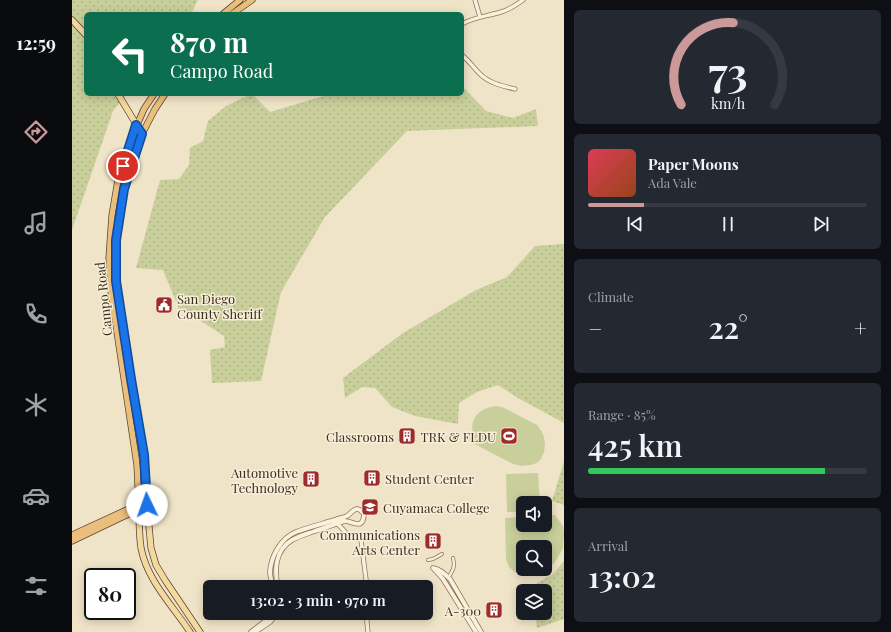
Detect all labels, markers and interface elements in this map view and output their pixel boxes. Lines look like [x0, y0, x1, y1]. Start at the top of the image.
text: 870 m [170, 23, 248, 60]
icon: left [104, 28, 156, 80]
text: 12:59 [16, 31, 56, 55]
text: 73 [708, 43, 747, 98]
text: Campo Road [170, 59, 273, 83]
text: km/h [710, 94, 745, 113]
icon: directions [22, 118, 50, 146]
pin [106, 149, 140, 183]
text: Paper Moons [648, 154, 739, 174]
icon: arrive [112, 155, 134, 177]
text: Ada Vale [648, 174, 697, 191]
icon: music [22, 209, 50, 237]
icon: previous [624, 213, 646, 235]
icon: pause [717, 213, 739, 235]
icon: next [810, 213, 832, 235]
street label: Campo Road [91, 261, 115, 337]
text: Climate [588, 288, 634, 305]
place label: San Diego County Sheriff [177, 290, 263, 322]
public building icon: San Diego County Sheriff [154, 295, 174, 315]
icon: phone [22, 300, 50, 328]
text: 22° [708, 307, 748, 347]
text: − [588, 313, 602, 343]
text: + [854, 313, 867, 343]
icon: climate [22, 391, 50, 419]
text: Range · 85% [588, 406, 656, 423]
text: 425 km [588, 425, 682, 465]
building icon: Classrooms [397, 426, 417, 446]
sports icon: TRK & FLDU [499, 426, 519, 446]
place label: Classrooms [326, 428, 394, 445]
place label: TRK & FLDU [420, 428, 496, 445]
place label: Automotive Technology [230, 464, 298, 496]
building icon: Student Center [362, 468, 382, 488]
building icon: Automotive Technology [301, 469, 321, 489]
place label: Student Center [385, 470, 474, 487]
icon: car [22, 482, 50, 510]
position arrow [126, 484, 168, 526]
map controls [516, 496, 552, 620]
button: sound [516, 496, 552, 532]
school or university icon: Cuyamaca College [360, 497, 380, 517]
place label: Cuyamaca College [383, 499, 490, 516]
place label: Communications Arts Center [320, 526, 420, 558]
building icon: Communications Arts Center [423, 531, 443, 551]
text: Arrival [588, 537, 628, 554]
button: search [516, 540, 552, 576]
text: 13:02 [588, 556, 656, 596]
speed limit sign: 80 [84, 568, 136, 620]
icon: filters [22, 572, 50, 600]
button: layers [516, 584, 552, 620]
text: 13:02 · 3 min · 970 m [250, 590, 386, 610]
building icon: A-300 [484, 600, 504, 620]
place label: A-300 [444, 602, 481, 619]

